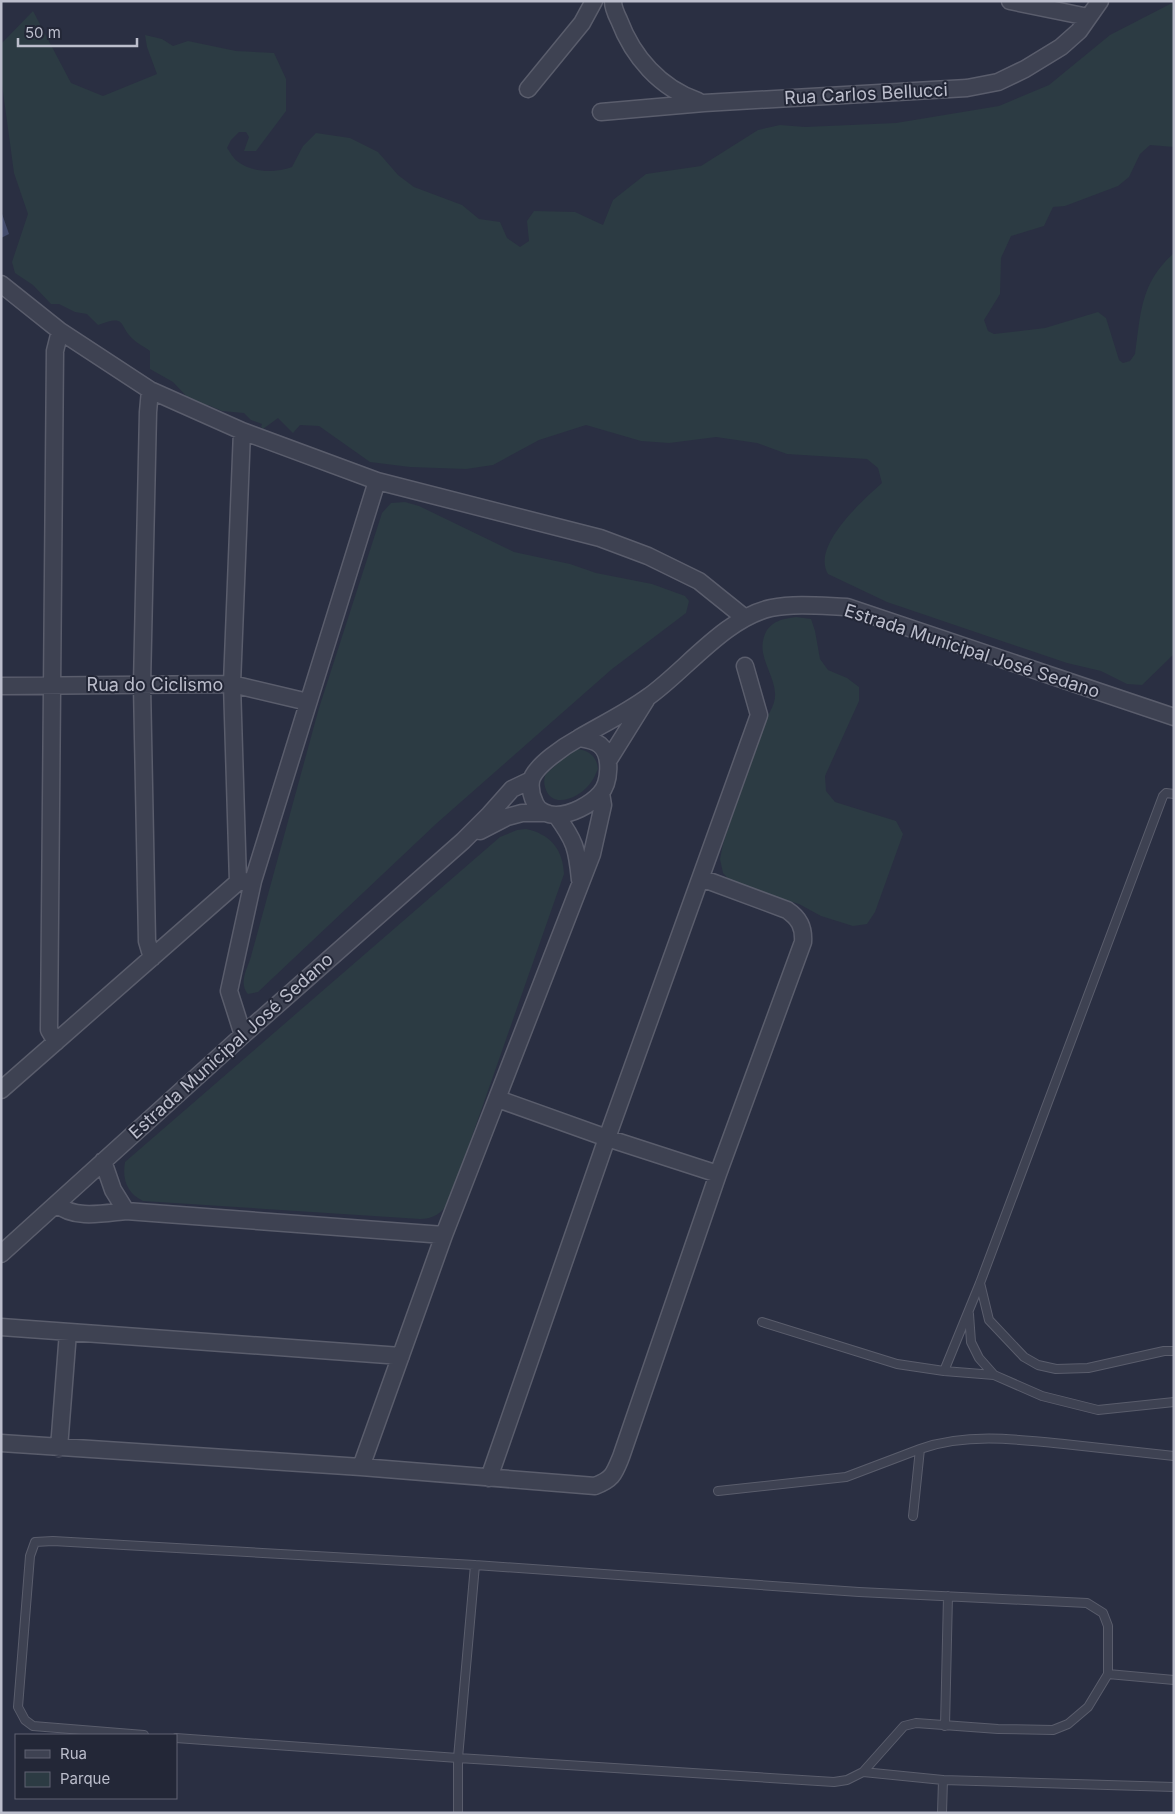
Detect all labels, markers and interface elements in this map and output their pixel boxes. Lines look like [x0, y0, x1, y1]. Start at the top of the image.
scale bar [18, 15, 136, 47]
text: 50 m [25, 23, 61, 42]
street label: Rua Carlos Bellucci [784, 79, 948, 108]
street label: Estrada Municipal José Sedano [842, 599, 1102, 702]
street label: Rua do Ciclismo [87, 674, 223, 695]
street label: Estrada Municipal José Sedano [124, 948, 337, 1143]
legend [15, 1734, 178, 1799]
text: Rua [60, 1744, 87, 1763]
text: Parque [60, 1769, 110, 1788]

